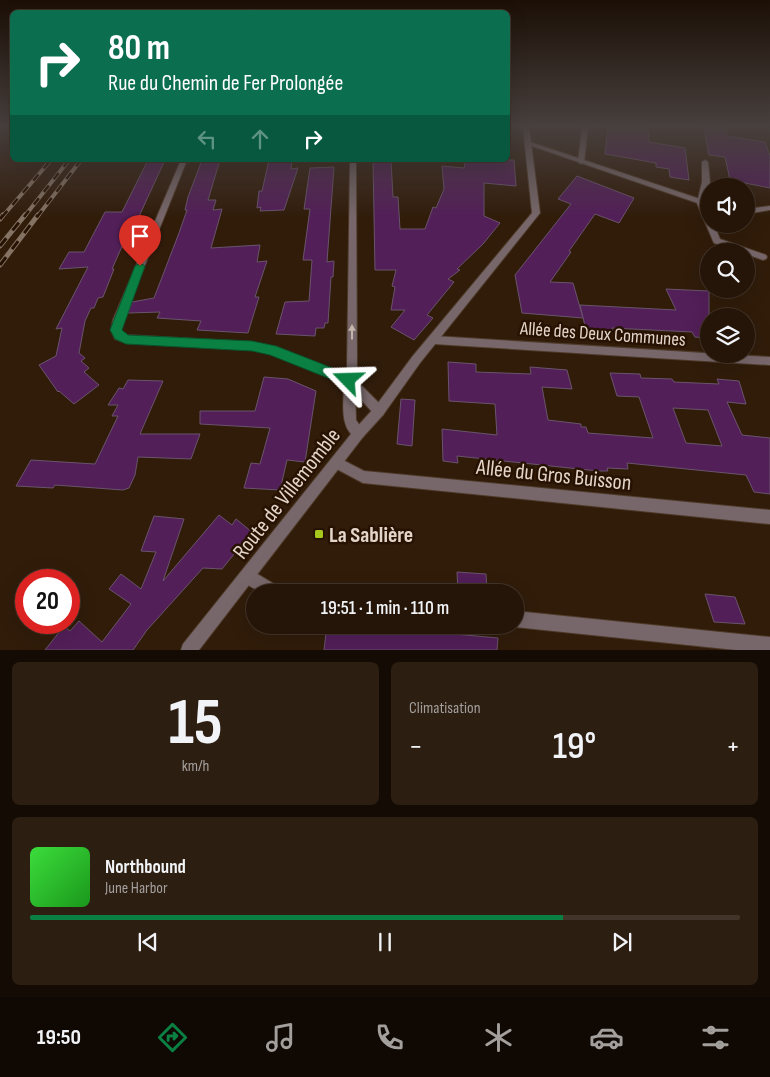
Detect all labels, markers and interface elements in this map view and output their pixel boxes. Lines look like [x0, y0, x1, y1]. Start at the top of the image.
text: 80 m [108, 27, 170, 70]
icon: right [25, 30, 90, 95]
text: Rue du Chemin de Fer Prolongée [108, 70, 343, 97]
icon: left [193, 125, 221, 153]
icon: ahead [246, 125, 274, 153]
icon: right [299, 125, 327, 153]
map controls [700, 178, 755, 363]
button: sound [700, 178, 755, 233]
pin [119, 215, 161, 266]
icon: arrive [126, 222, 154, 250]
button: search [700, 243, 755, 298]
button: layers [700, 308, 755, 363]
street label: Allée des Deux Communes [518, 317, 687, 352]
one-way arrow [348, 324, 356, 340]
position arrow [321, 353, 373, 405]
street label: Route de Villemomble [228, 423, 347, 565]
street label: Allée du Gros Buisson [474, 454, 633, 497]
place label: La Sablière [329, 522, 413, 549]
marker: La Sablière [313, 528, 325, 540]
speed limit sign: 20 [15, 569, 80, 634]
text: 19:51 · 1 min · 110 m [321, 597, 449, 620]
text: 15 [168, 685, 223, 763]
text: Climatisation [409, 699, 481, 718]
text: 19° [553, 724, 596, 769]
text: − [409, 730, 423, 763]
text: + [726, 730, 740, 763]
text: km/h [182, 757, 209, 776]
text: Northbound [105, 856, 186, 879]
text: June Harbor [105, 879, 168, 898]
icon: previous [134, 928, 162, 956]
icon: pause [371, 928, 399, 956]
icon: next [608, 928, 636, 956]
icon: directions [155, 1020, 190, 1055]
icon: music [263, 1020, 298, 1055]
icon: phone [372, 1020, 407, 1055]
icon: climate [481, 1020, 516, 1055]
icon: car [589, 1020, 624, 1055]
icon: filters [698, 1020, 733, 1055]
text: 19:50 [37, 1024, 81, 1051]

